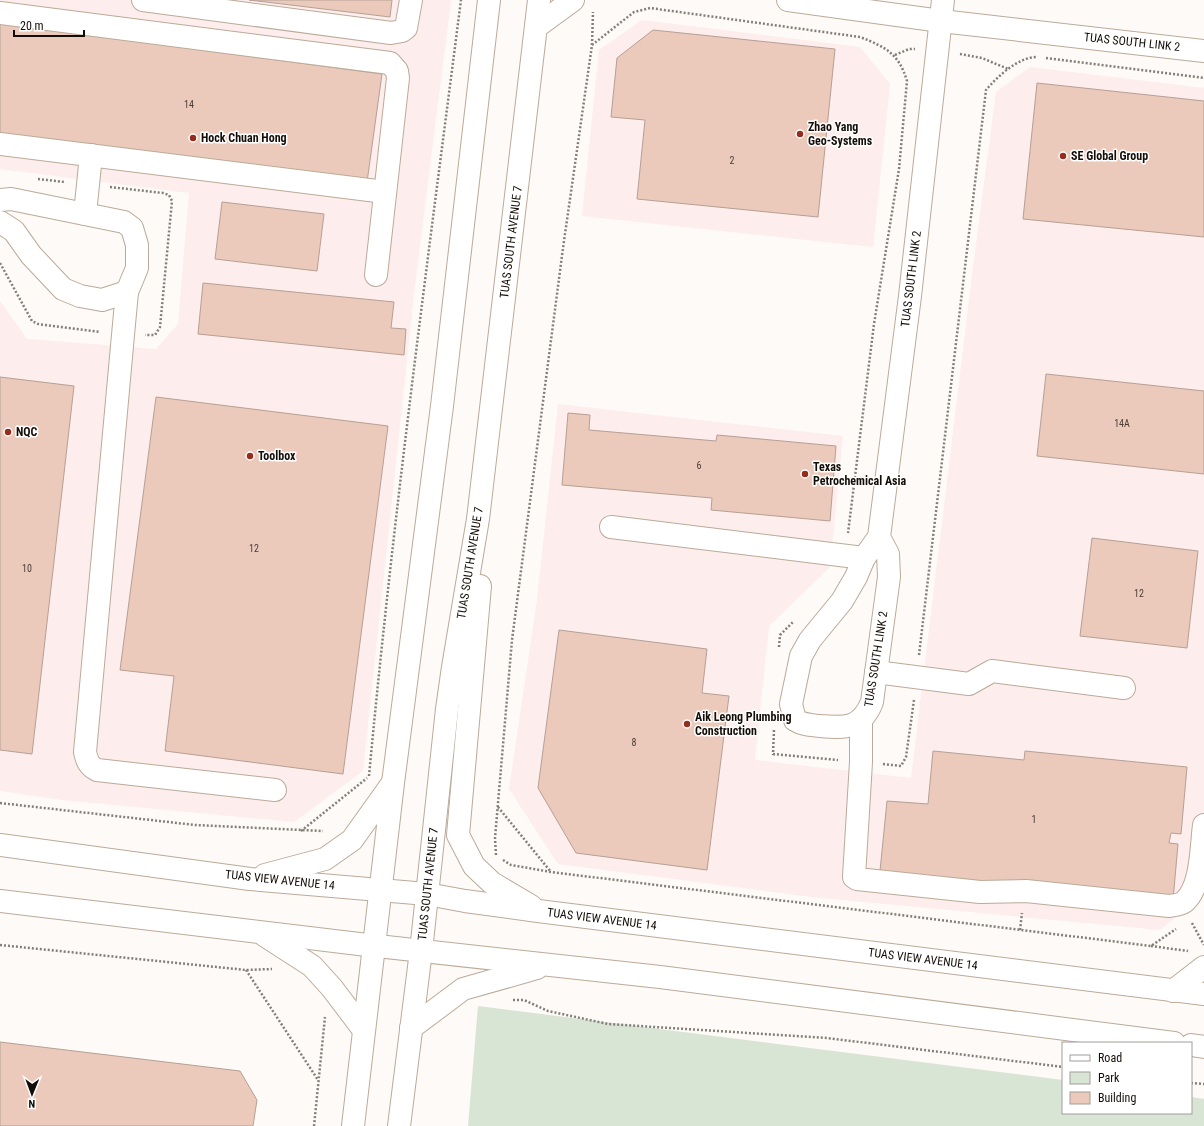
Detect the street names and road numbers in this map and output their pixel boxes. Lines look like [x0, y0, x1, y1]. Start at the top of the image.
street label: TUAS SOUTH LINK 2 [1083, 30, 1181, 54]
street label: TUAS SOUTH AVENUE 7 [497, 185, 525, 299]
street label: TUAS SOUTH LINK 2 [898, 230, 924, 328]
street label: TUAS SOUTH AVENUE 7 [454, 506, 486, 620]
street label: TUAS SOUTH LINK 2 [862, 610, 890, 708]
street label: TUAS SOUTH AVENUE 7 [415, 827, 441, 941]
street label: TUAS VIEW AVENUE 14 [224, 867, 336, 893]
street label: TUAS VIEW AVENUE 14 [546, 905, 658, 933]
street label: TUAS VIEW AVENUE 14 [867, 945, 979, 973]

